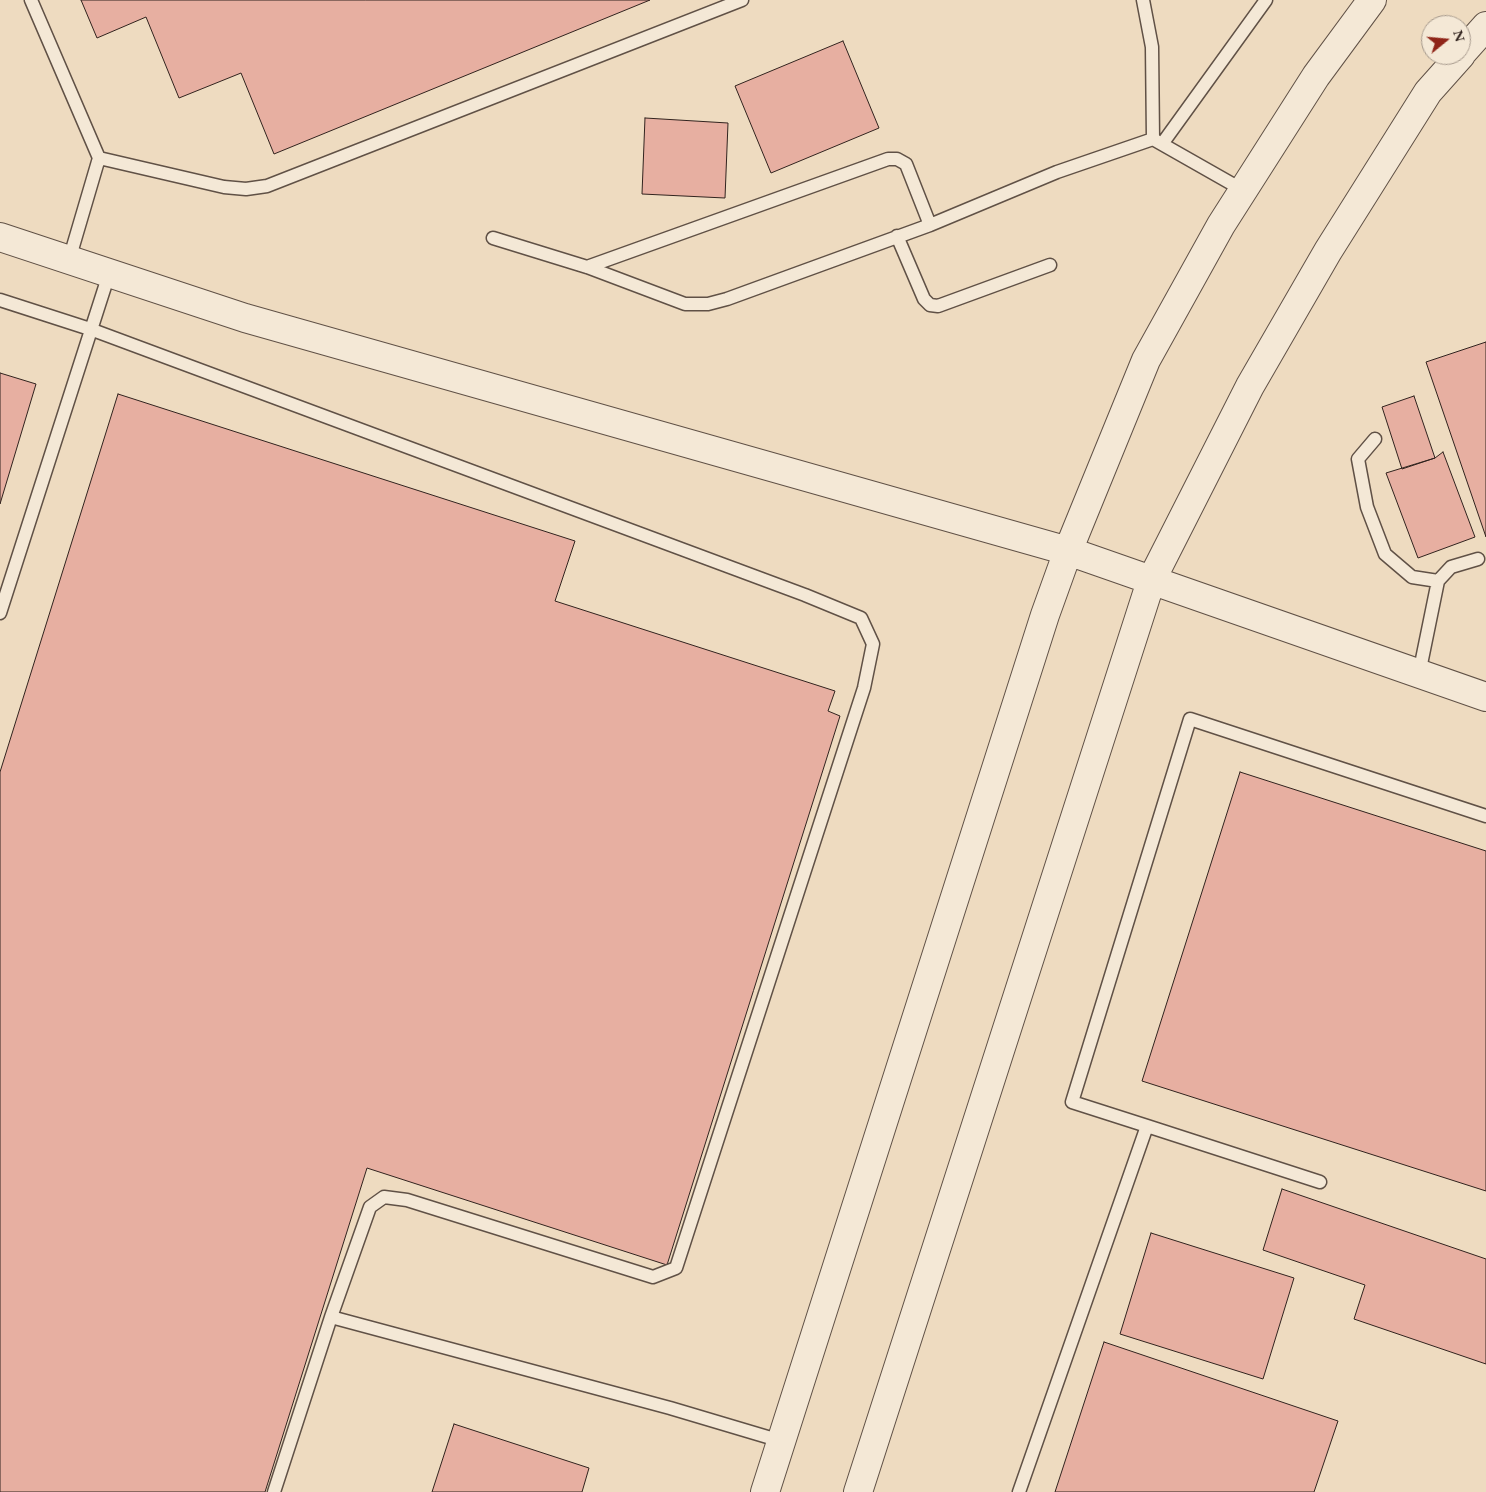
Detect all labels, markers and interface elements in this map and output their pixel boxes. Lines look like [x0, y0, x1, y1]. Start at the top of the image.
north arrow [1421, 15, 1471, 65]
text: N [1449, 28, 1470, 44]

